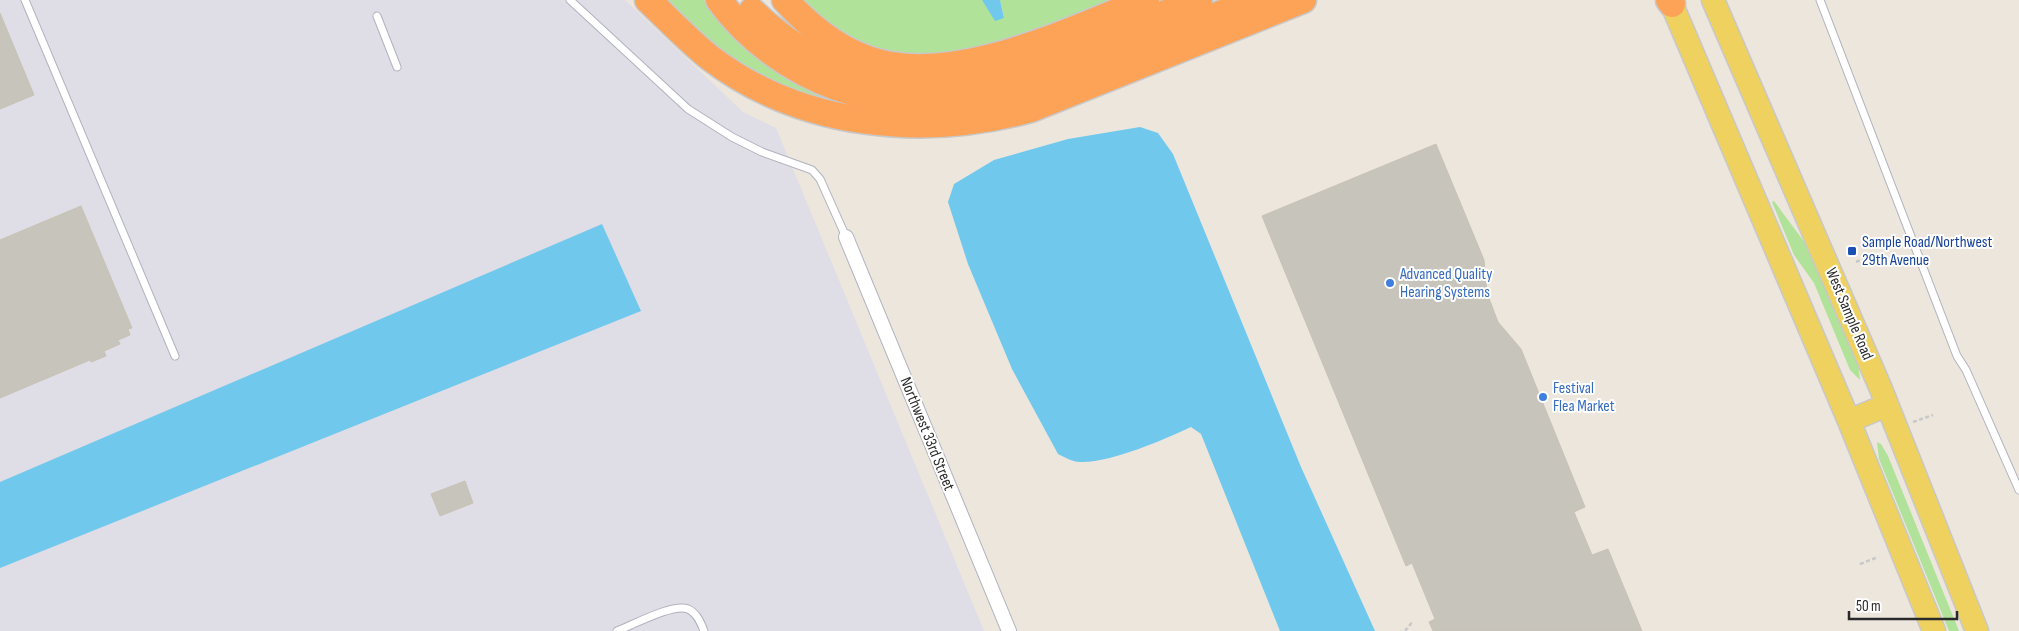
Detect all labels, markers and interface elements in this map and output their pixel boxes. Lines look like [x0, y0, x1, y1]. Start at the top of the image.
place label: Sample Road/Northwest 29th Avenue [1862, 233, 1993, 270]
marker: Sample Road/Northwest 29th Avenue [1846, 245, 1858, 257]
place label: Advanced Quality Hearing Systems [1399, 265, 1492, 302]
street label: West Sample Road [1821, 265, 1877, 363]
marker: Advanced Quality Hearing Systems [1384, 277, 1396, 289]
street label: Northwest 33rd Street [896, 375, 958, 494]
place label: Festival Flea Market [1553, 379, 1615, 416]
marker: Festival Flea Market [1537, 391, 1549, 403]
scale bar [1849, 588, 1956, 620]
text: 50 m [1856, 597, 1881, 616]

